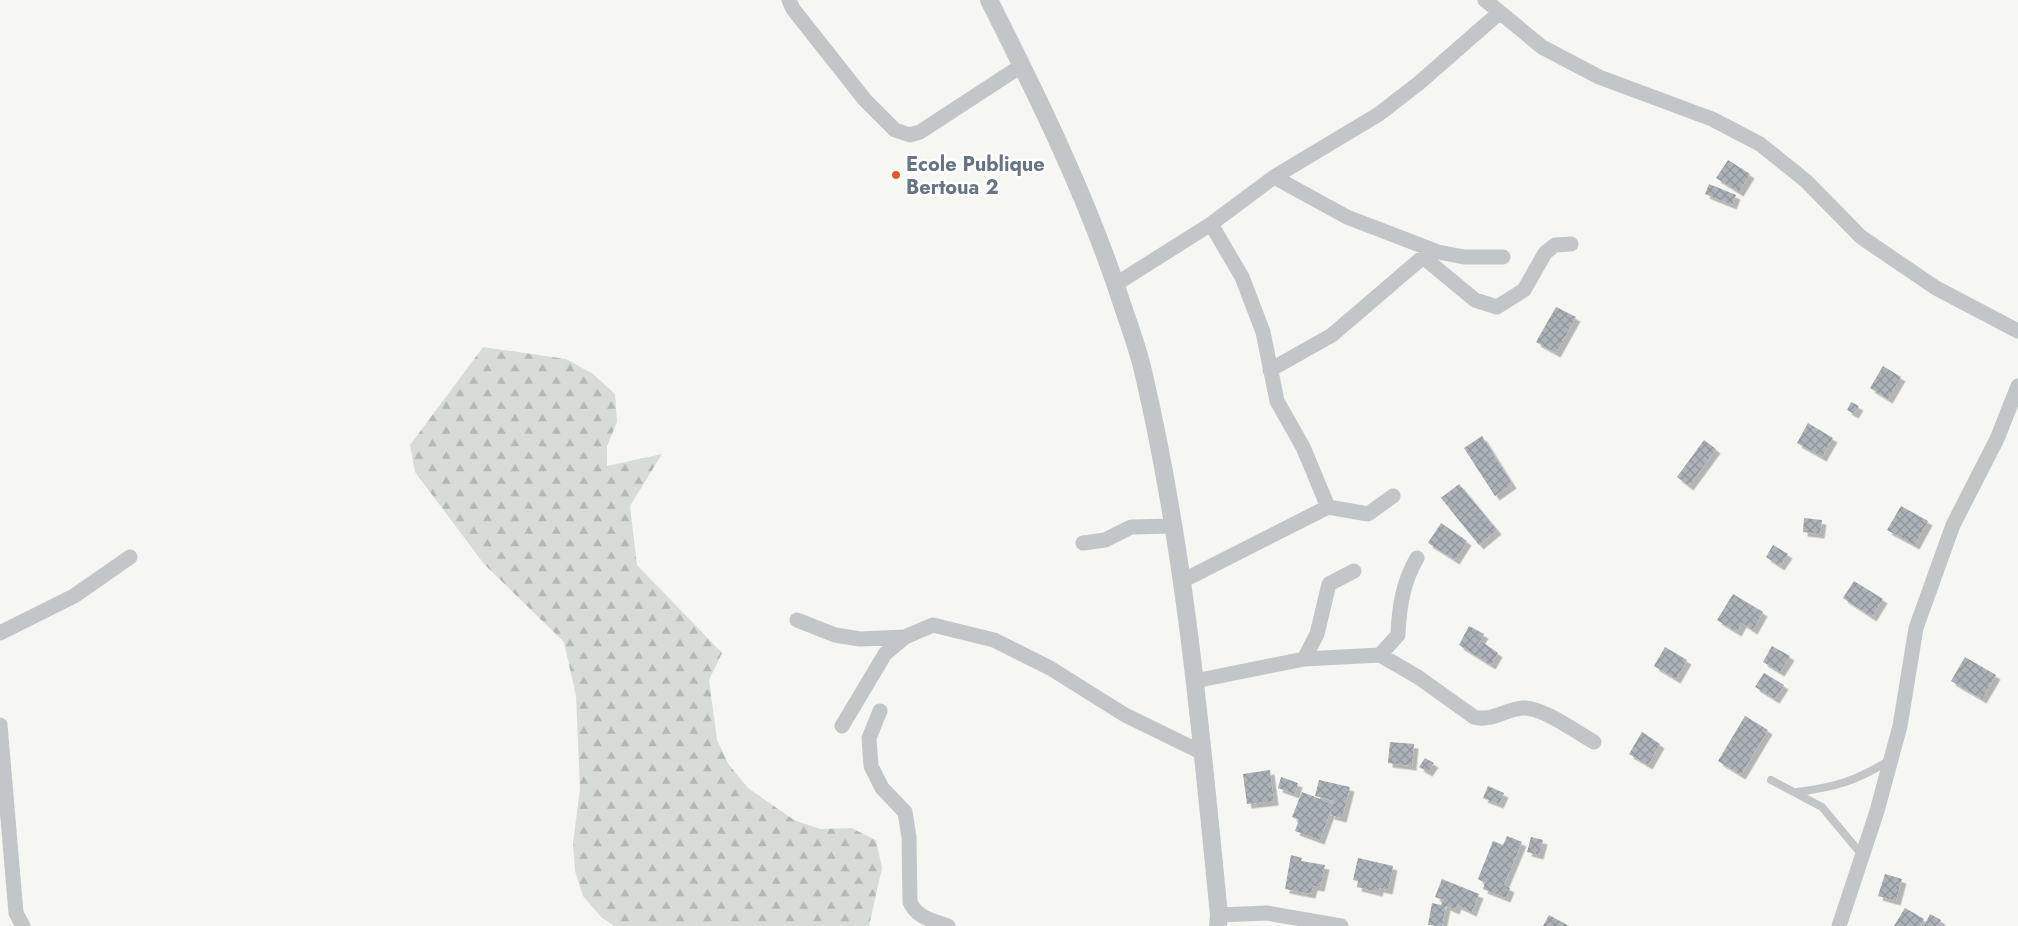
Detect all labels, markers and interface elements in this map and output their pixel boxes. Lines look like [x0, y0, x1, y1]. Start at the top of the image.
place label: Ecole Publique Bertoua 2 [906, 150, 1045, 202]
marker: Ecole Publique Bertoua 2 [890, 169, 902, 181]

